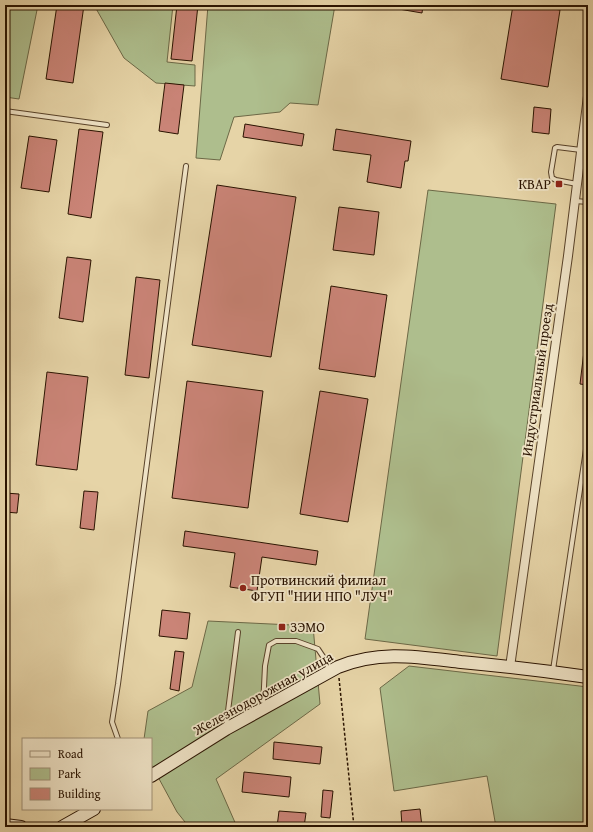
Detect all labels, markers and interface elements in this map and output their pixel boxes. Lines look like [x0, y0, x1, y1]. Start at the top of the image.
place label: КВАР [518, 174, 551, 194]
marker: КВАР [554, 179, 564, 189]
street label: Индустриальный проезд [516, 302, 558, 458]
place label: Протвинский филиал ФГУП "НИИ НПО "ЛУЧ" [251, 570, 393, 606]
marker: Протвинский филиал ФГУП "НИИ НПО "ЛУЧ" [238, 583, 248, 593]
place label: ЗЭМО [290, 617, 325, 637]
marker: ЗЭМО [277, 622, 287, 632]
street label: Железнодорожная улица [189, 646, 337, 740]
legend [22, 738, 152, 810]
text: Road [58, 745, 84, 762]
text: Park [58, 765, 82, 782]
text: Building [58, 785, 101, 802]

